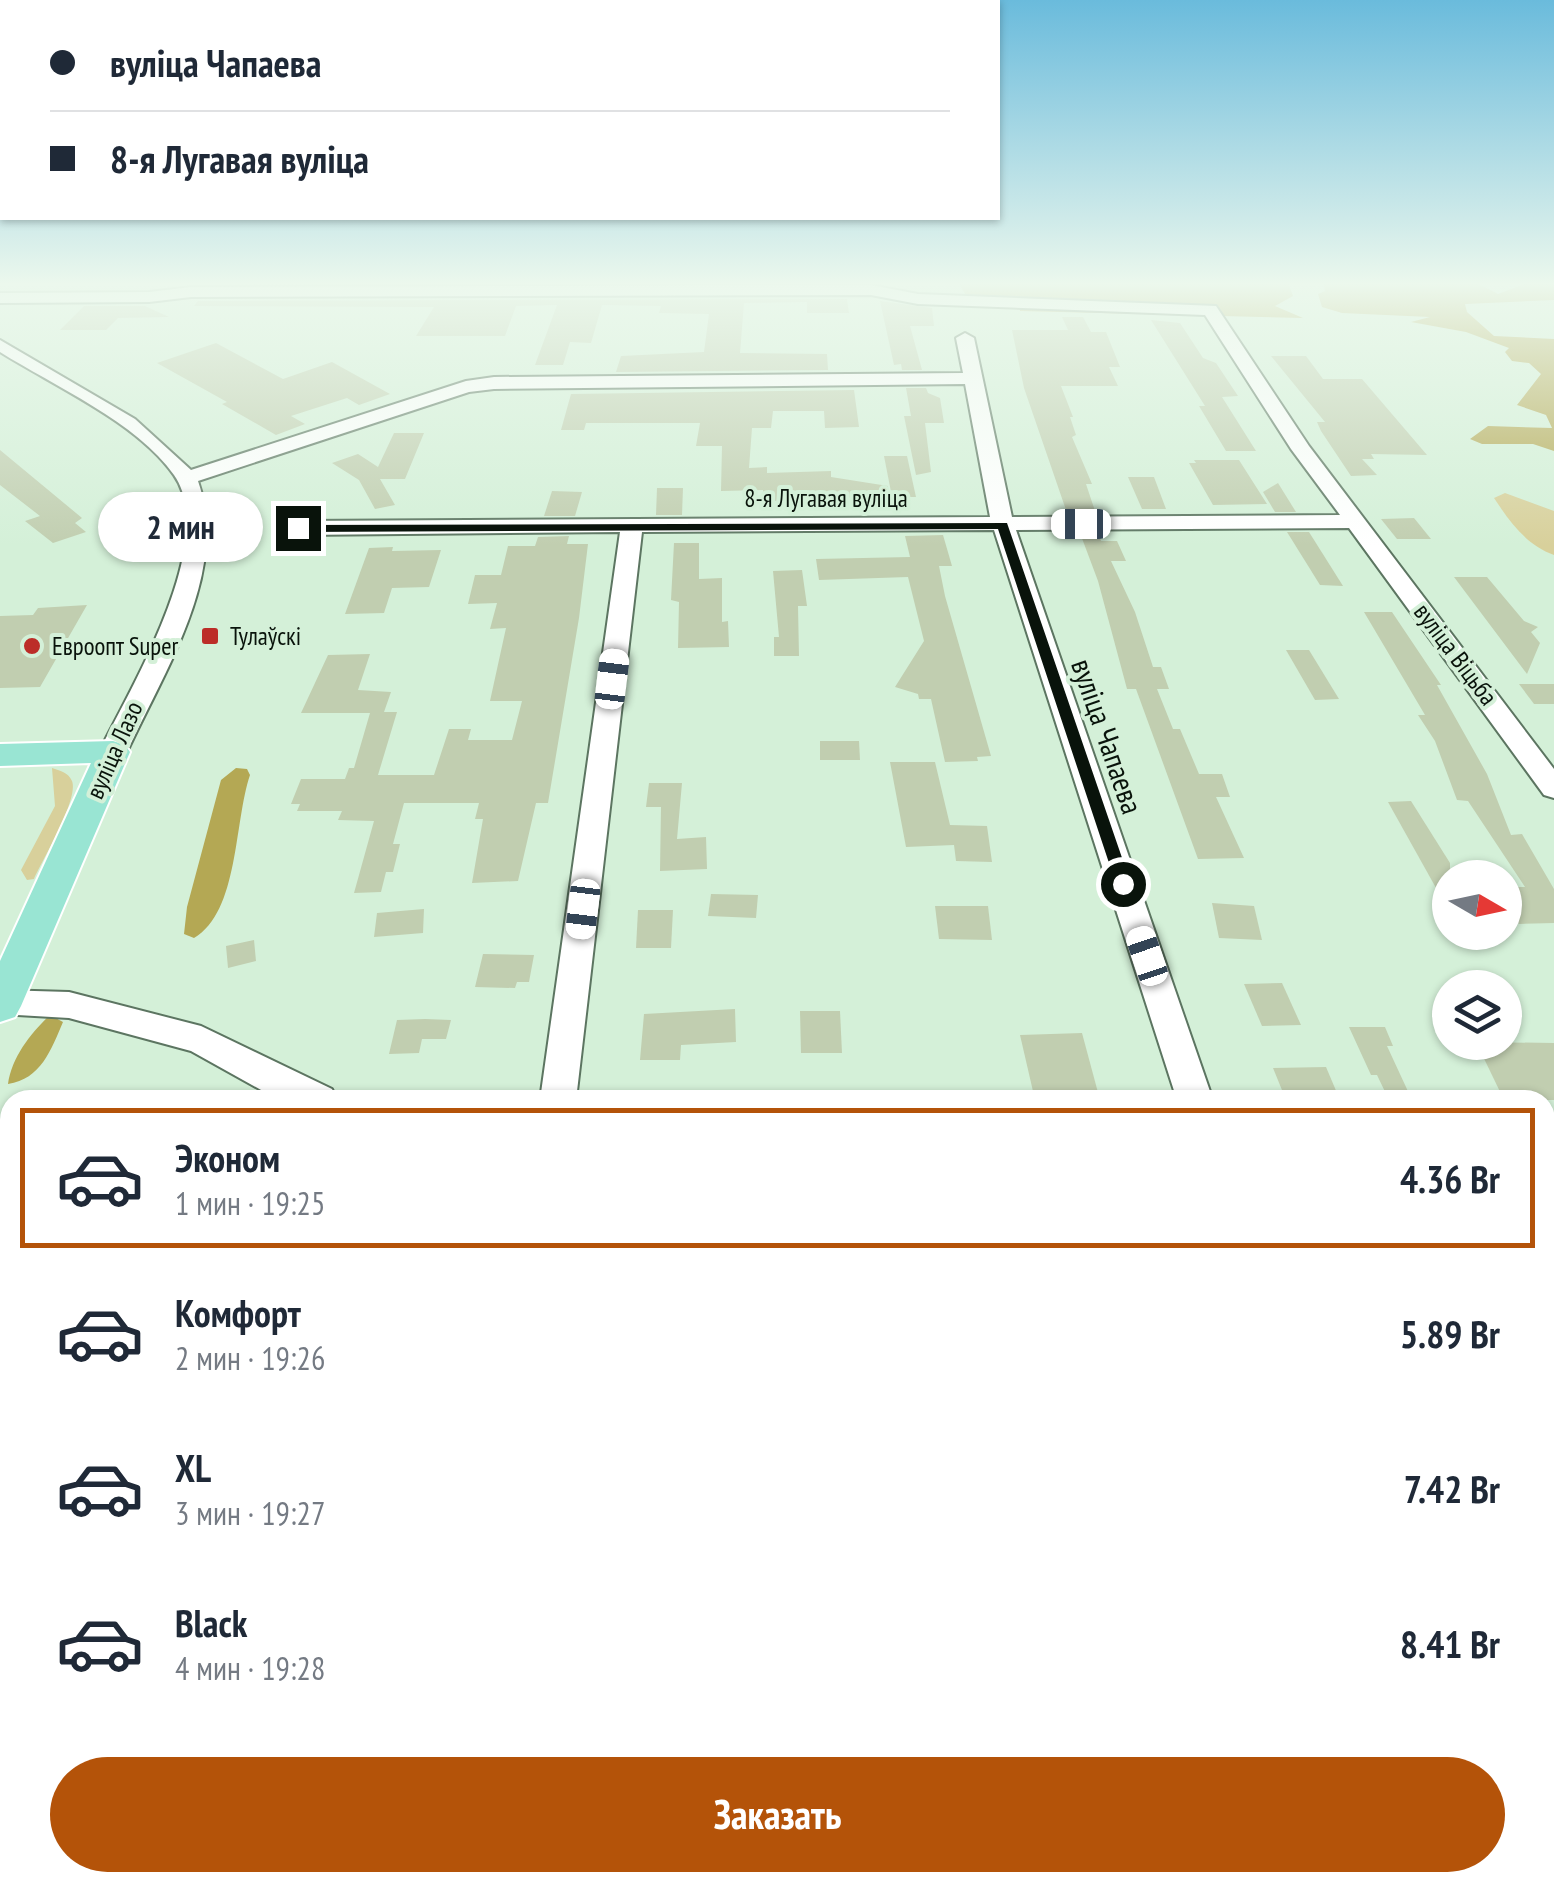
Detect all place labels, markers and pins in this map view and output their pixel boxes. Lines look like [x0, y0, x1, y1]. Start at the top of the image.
place label: Тулаўскі [230, 620, 301, 652]
marker: Тулаўскі [199, 625, 221, 647]
place label: Евроопт Super [52, 630, 178, 662]
marker: Евроопт Super [21, 635, 43, 657]

